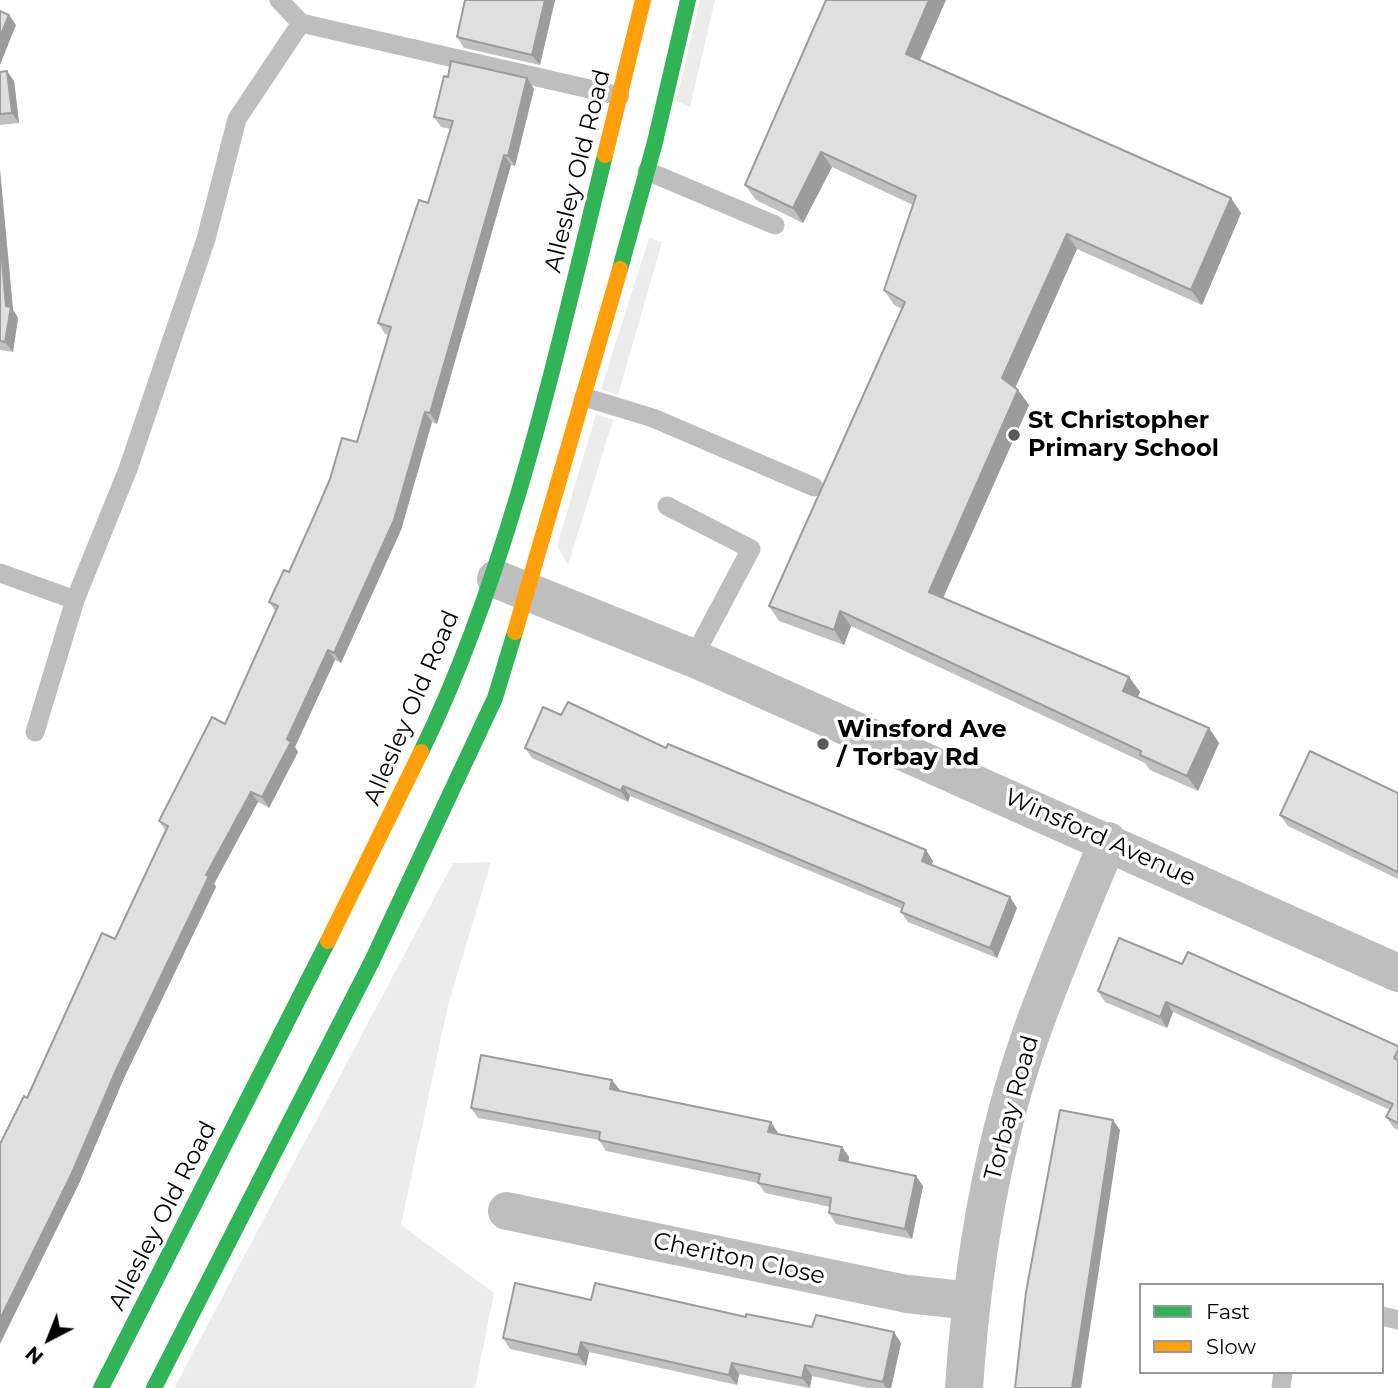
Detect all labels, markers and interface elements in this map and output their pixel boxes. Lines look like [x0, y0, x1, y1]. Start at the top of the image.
street label: Allesley Old Road [539, 66, 617, 276]
place label: St Christopher Primary School [1028, 407, 1219, 463]
marker: St Christopher Primary School [1006, 427, 1022, 443]
street label: Allesley Old Road [358, 606, 466, 810]
place label: Winsford Ave / Torbay Rd [837, 716, 1007, 772]
marker: Winsford Ave / Torbay Rd [815, 736, 831, 752]
street label: Winsford Avenue [1000, 783, 1200, 893]
street label: Torbay Road [979, 1032, 1045, 1184]
street label: Allesley Old Road [103, 1117, 223, 1315]
street label: Cheriton Close [650, 1227, 828, 1291]
legend [1139, 1283, 1384, 1374]
text: Fast [1206, 1299, 1250, 1324]
north arrow [14, 1304, 84, 1374]
text: Slow [1206, 1334, 1256, 1359]
text: N [21, 1341, 48, 1369]

